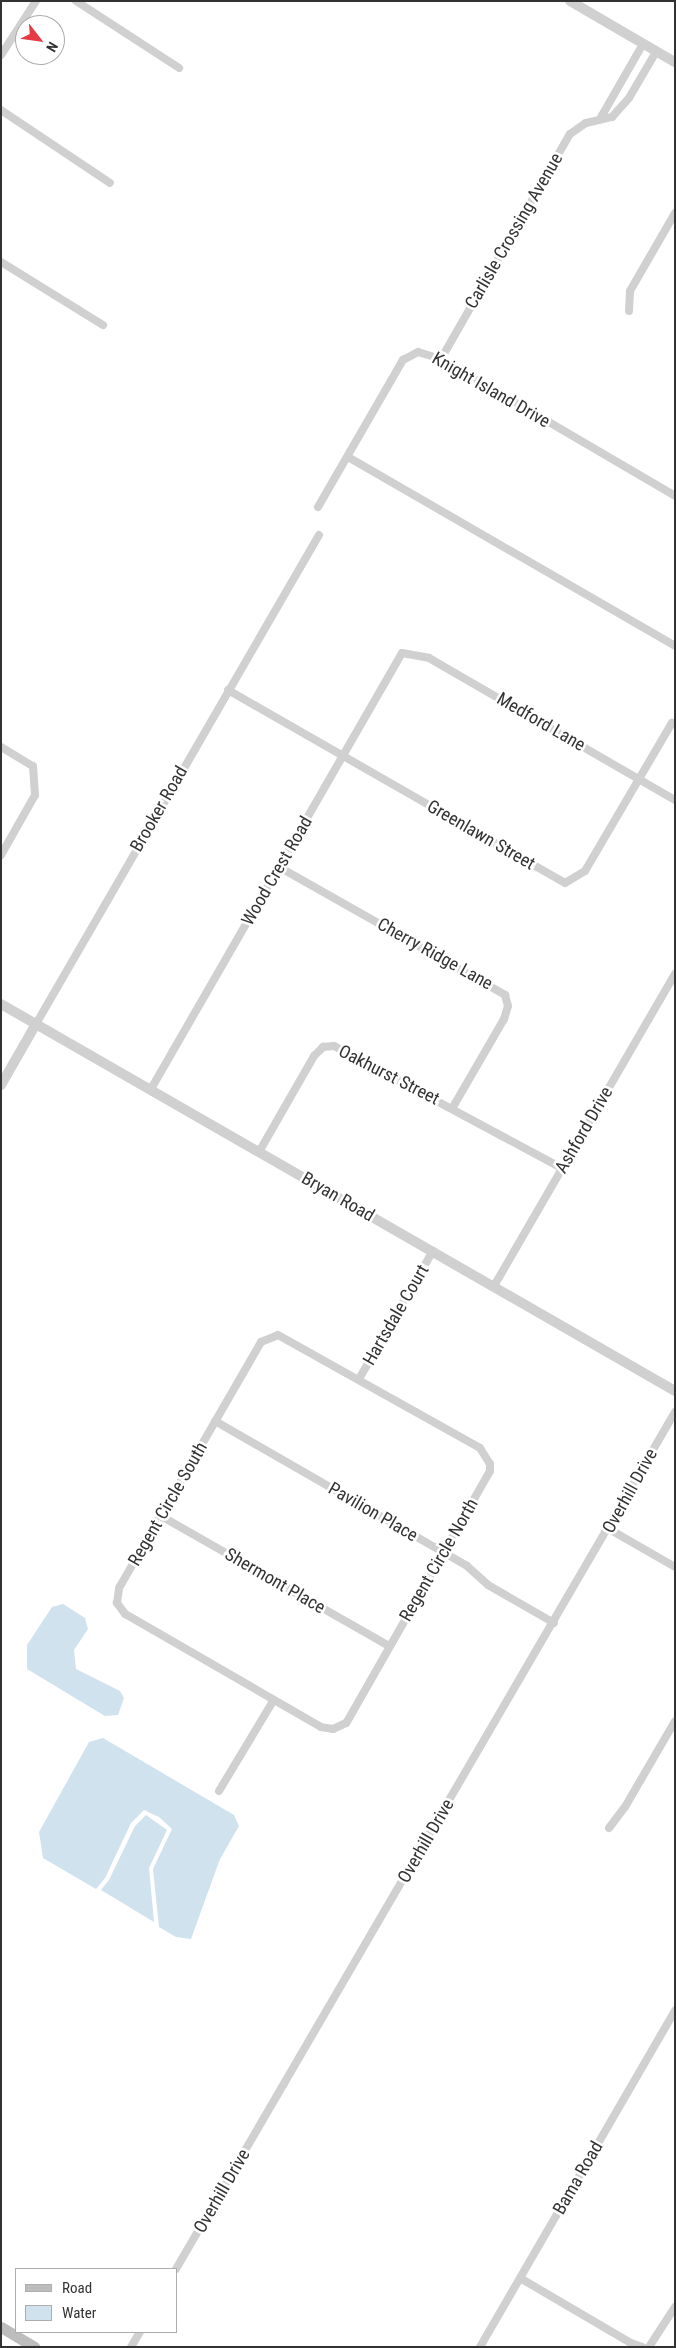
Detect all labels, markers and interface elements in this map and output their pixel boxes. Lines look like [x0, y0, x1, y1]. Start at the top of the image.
north arrow [15, 15, 65, 65]
text: N [43, 39, 61, 55]
street label: Carlisle Crossing Avenue [461, 149, 567, 313]
street label: Knight Island Drive [428, 347, 554, 433]
street label: Medford Lane [493, 688, 589, 756]
street label: Brooker Road [126, 762, 192, 856]
street label: Greenlawn Street [423, 795, 539, 875]
street label: Wood Crest Road [237, 813, 317, 929]
street label: Cherry Ridge Lane [374, 913, 496, 995]
street label: Oakhurst Street [335, 1040, 443, 1110]
street label: Ashford Drive [551, 1083, 617, 1177]
street label: Bryan Road [298, 1168, 378, 1226]
street label: Hartsdale Court [358, 1261, 434, 1369]
street label: Regent Circle South [124, 1438, 212, 1570]
street label: Overhill Drive [598, 1445, 662, 1537]
street label: Pavilion Place [324, 1478, 422, 1546]
street label: Regent Circle North [395, 1495, 483, 1625]
street label: Shermont Place [221, 1544, 329, 1618]
street label: Overhill Drive [393, 1795, 459, 1887]
street label: Bama Road [548, 2138, 608, 2218]
street label: Overhill Drive [189, 2145, 255, 2237]
legend [15, 2268, 178, 2333]
text: Road [62, 2279, 92, 2297]
text: Water [62, 2304, 96, 2322]

